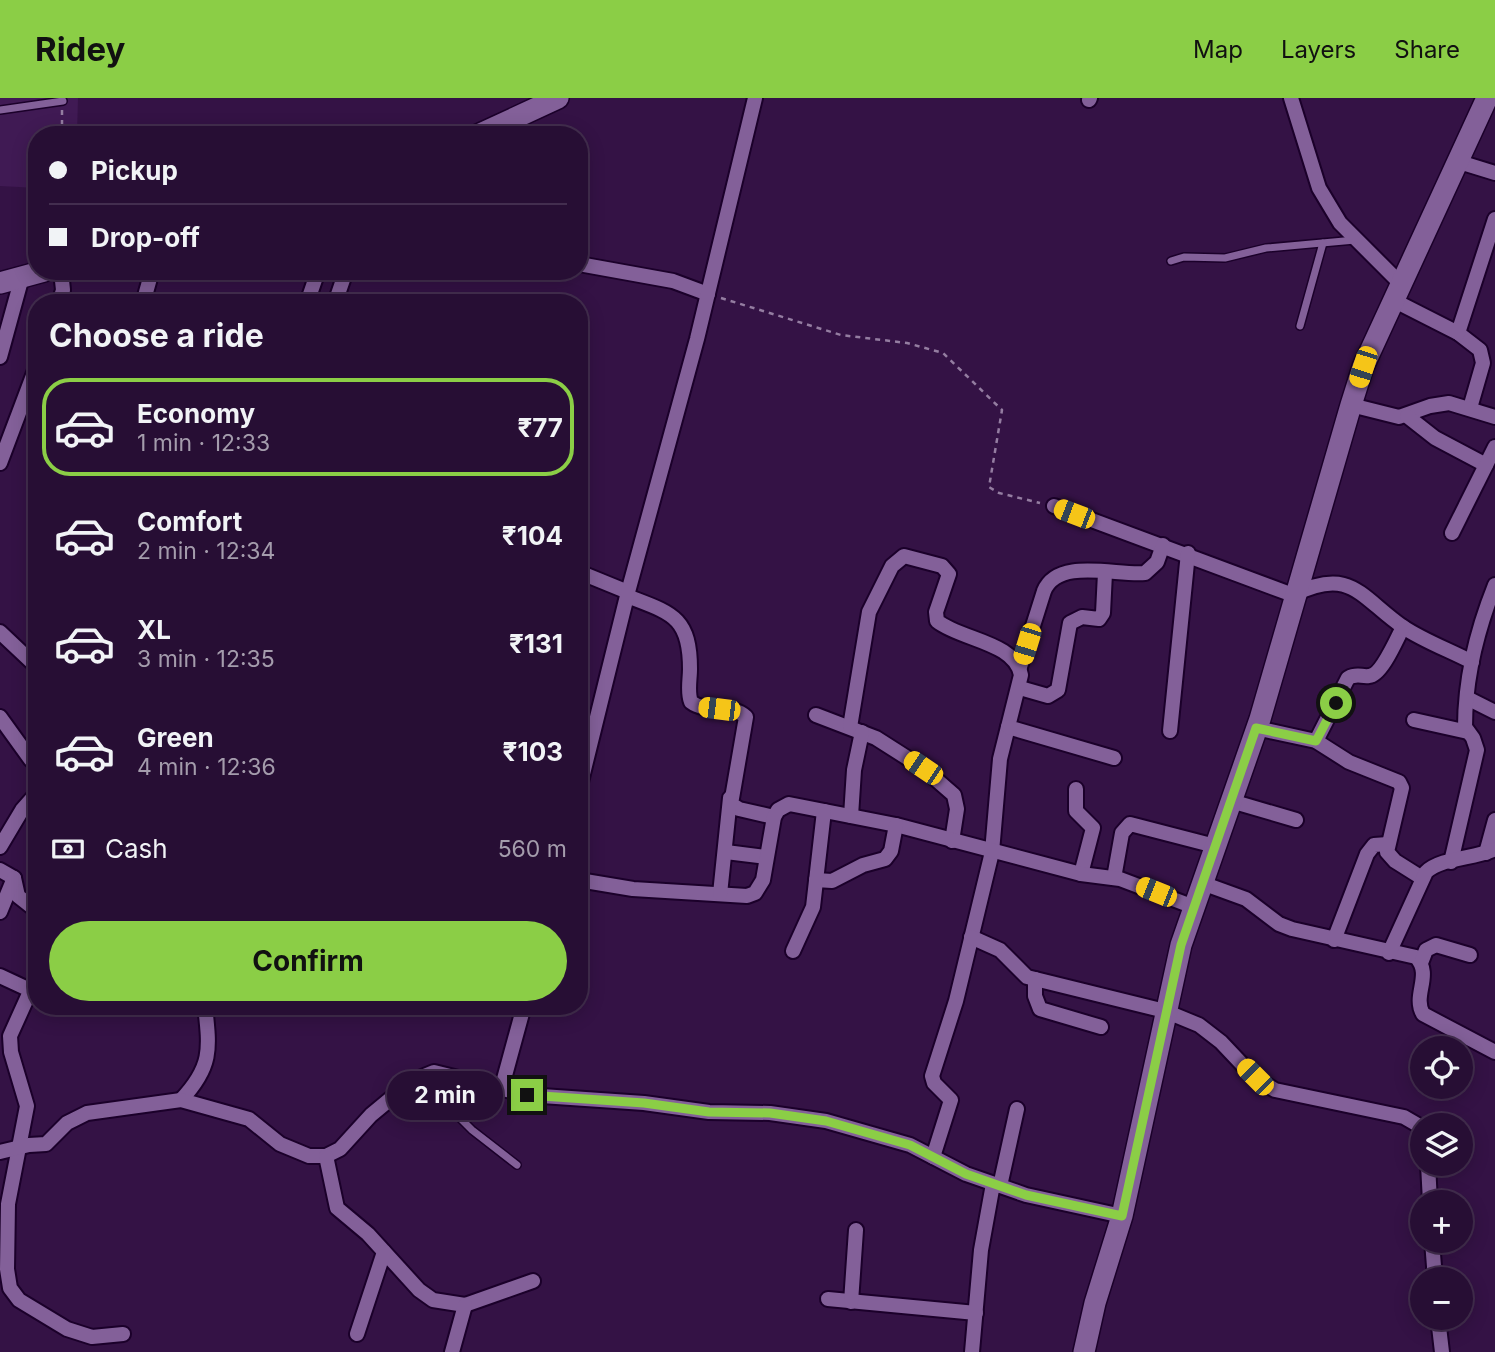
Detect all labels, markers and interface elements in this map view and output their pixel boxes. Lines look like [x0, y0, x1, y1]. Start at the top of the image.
text: Ridey [35, 29, 125, 69]
text: Map [1193, 35, 1243, 64]
text: Layers [1281, 35, 1356, 64]
text: Share [1394, 35, 1460, 64]
text: Pickup [91, 155, 178, 186]
text: Drop-off [91, 222, 200, 253]
text: Choose a ride [49, 316, 264, 355]
car [1347, 344, 1380, 390]
icon: car [53, 396, 116, 459]
text: Economy [137, 398, 255, 429]
text: ₹77 [517, 412, 563, 443]
text: 1 min · 12:33 [137, 429, 270, 457]
car [1051, 497, 1098, 531]
icon: car [53, 504, 116, 567]
text: Comfort [137, 506, 242, 537]
text: ₹104 [502, 520, 563, 551]
text: 2 min · 12:34 [137, 537, 275, 565]
icon: car [53, 612, 116, 675]
text: XL [137, 614, 171, 645]
car [1011, 621, 1044, 667]
text: ₹131 [509, 628, 563, 659]
text: 3 min · 12:35 [137, 645, 275, 673]
route start [1320, 687, 1352, 719]
car [697, 696, 742, 722]
icon: car [53, 720, 116, 783]
text: Green [137, 722, 214, 753]
text: ₹103 [503, 736, 563, 767]
car [900, 748, 947, 788]
text: 4 min · 12:36 [137, 753, 276, 781]
icon: cash [49, 830, 87, 868]
text: Cash [105, 833, 168, 864]
text: 560 m [498, 835, 567, 863]
car [1133, 874, 1180, 910]
button: Confirm [49, 921, 567, 1001]
map controls [1410, 1036, 1473, 1330]
button: locate [1410, 1036, 1473, 1099]
car [1233, 1055, 1278, 1099]
callout: 2 min [387, 1070, 503, 1119]
route end [511, 1079, 543, 1111]
text: 2 min [414, 1081, 476, 1109]
button: layers [1410, 1113, 1473, 1176]
button: + [1410, 1190, 1473, 1253]
button: − [1410, 1267, 1473, 1330]

